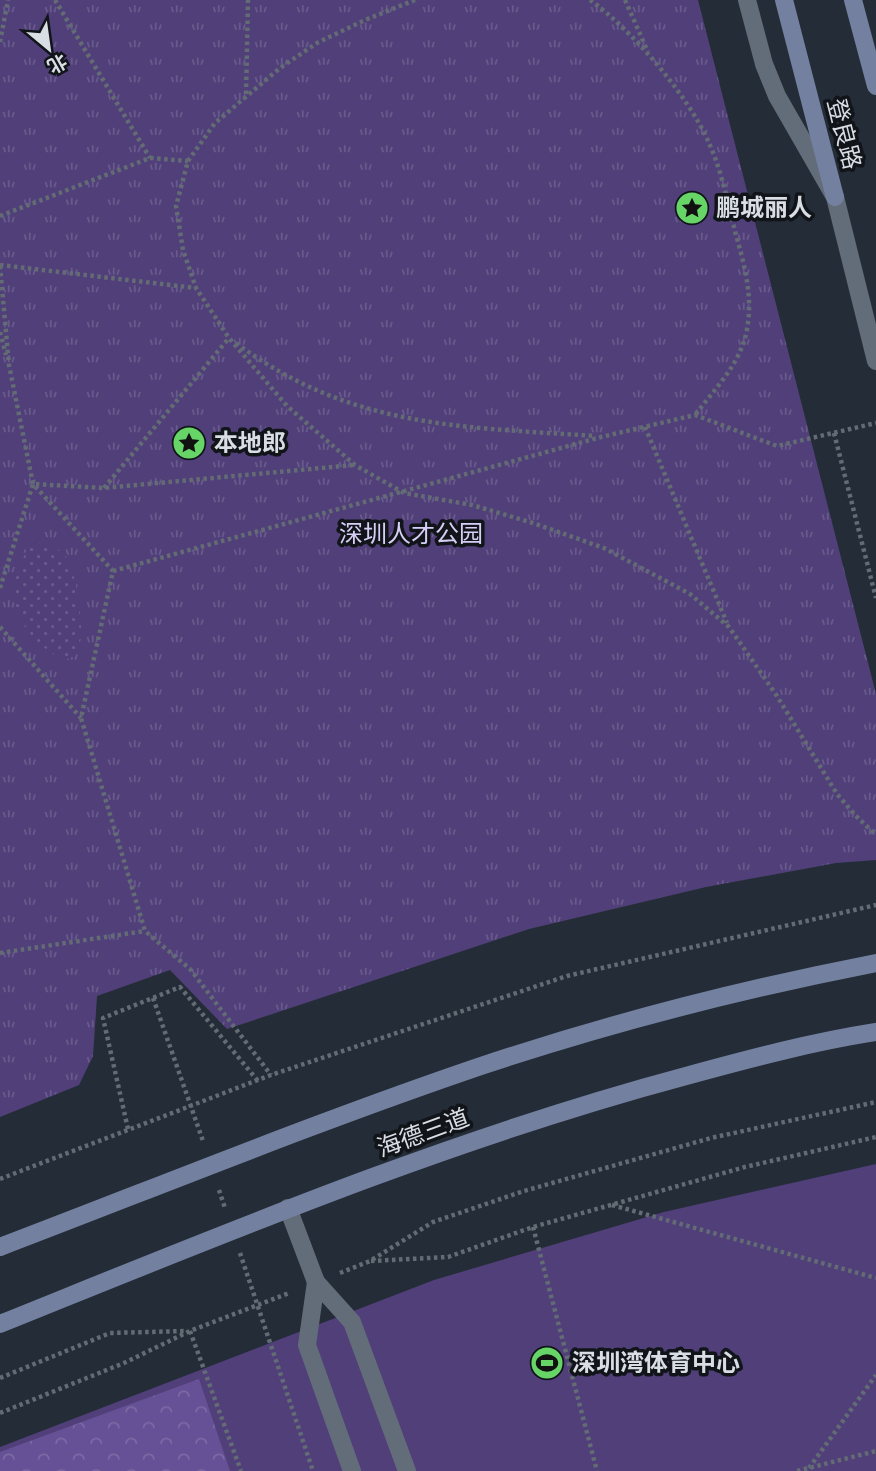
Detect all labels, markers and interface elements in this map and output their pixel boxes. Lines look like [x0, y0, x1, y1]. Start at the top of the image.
north arrow [14, 14, 84, 84]
text: 北 [44, 50, 71, 79]
street label: 登良路 [823, 95, 868, 172]
place icon: 鹏城丽人 [673, 189, 711, 227]
place label: 鹏城丽人 [716, 192, 812, 221]
place icon: 本地郎 [170, 424, 208, 462]
place label: 本地郎 [214, 427, 286, 456]
park label: 深圳人才公园 [339, 518, 483, 547]
street label: 海德三道 [372, 1102, 473, 1162]
sports icon: 深圳湾体育中心 [528, 1344, 566, 1382]
place label: 深圳湾体育中心 [572, 1347, 740, 1376]

